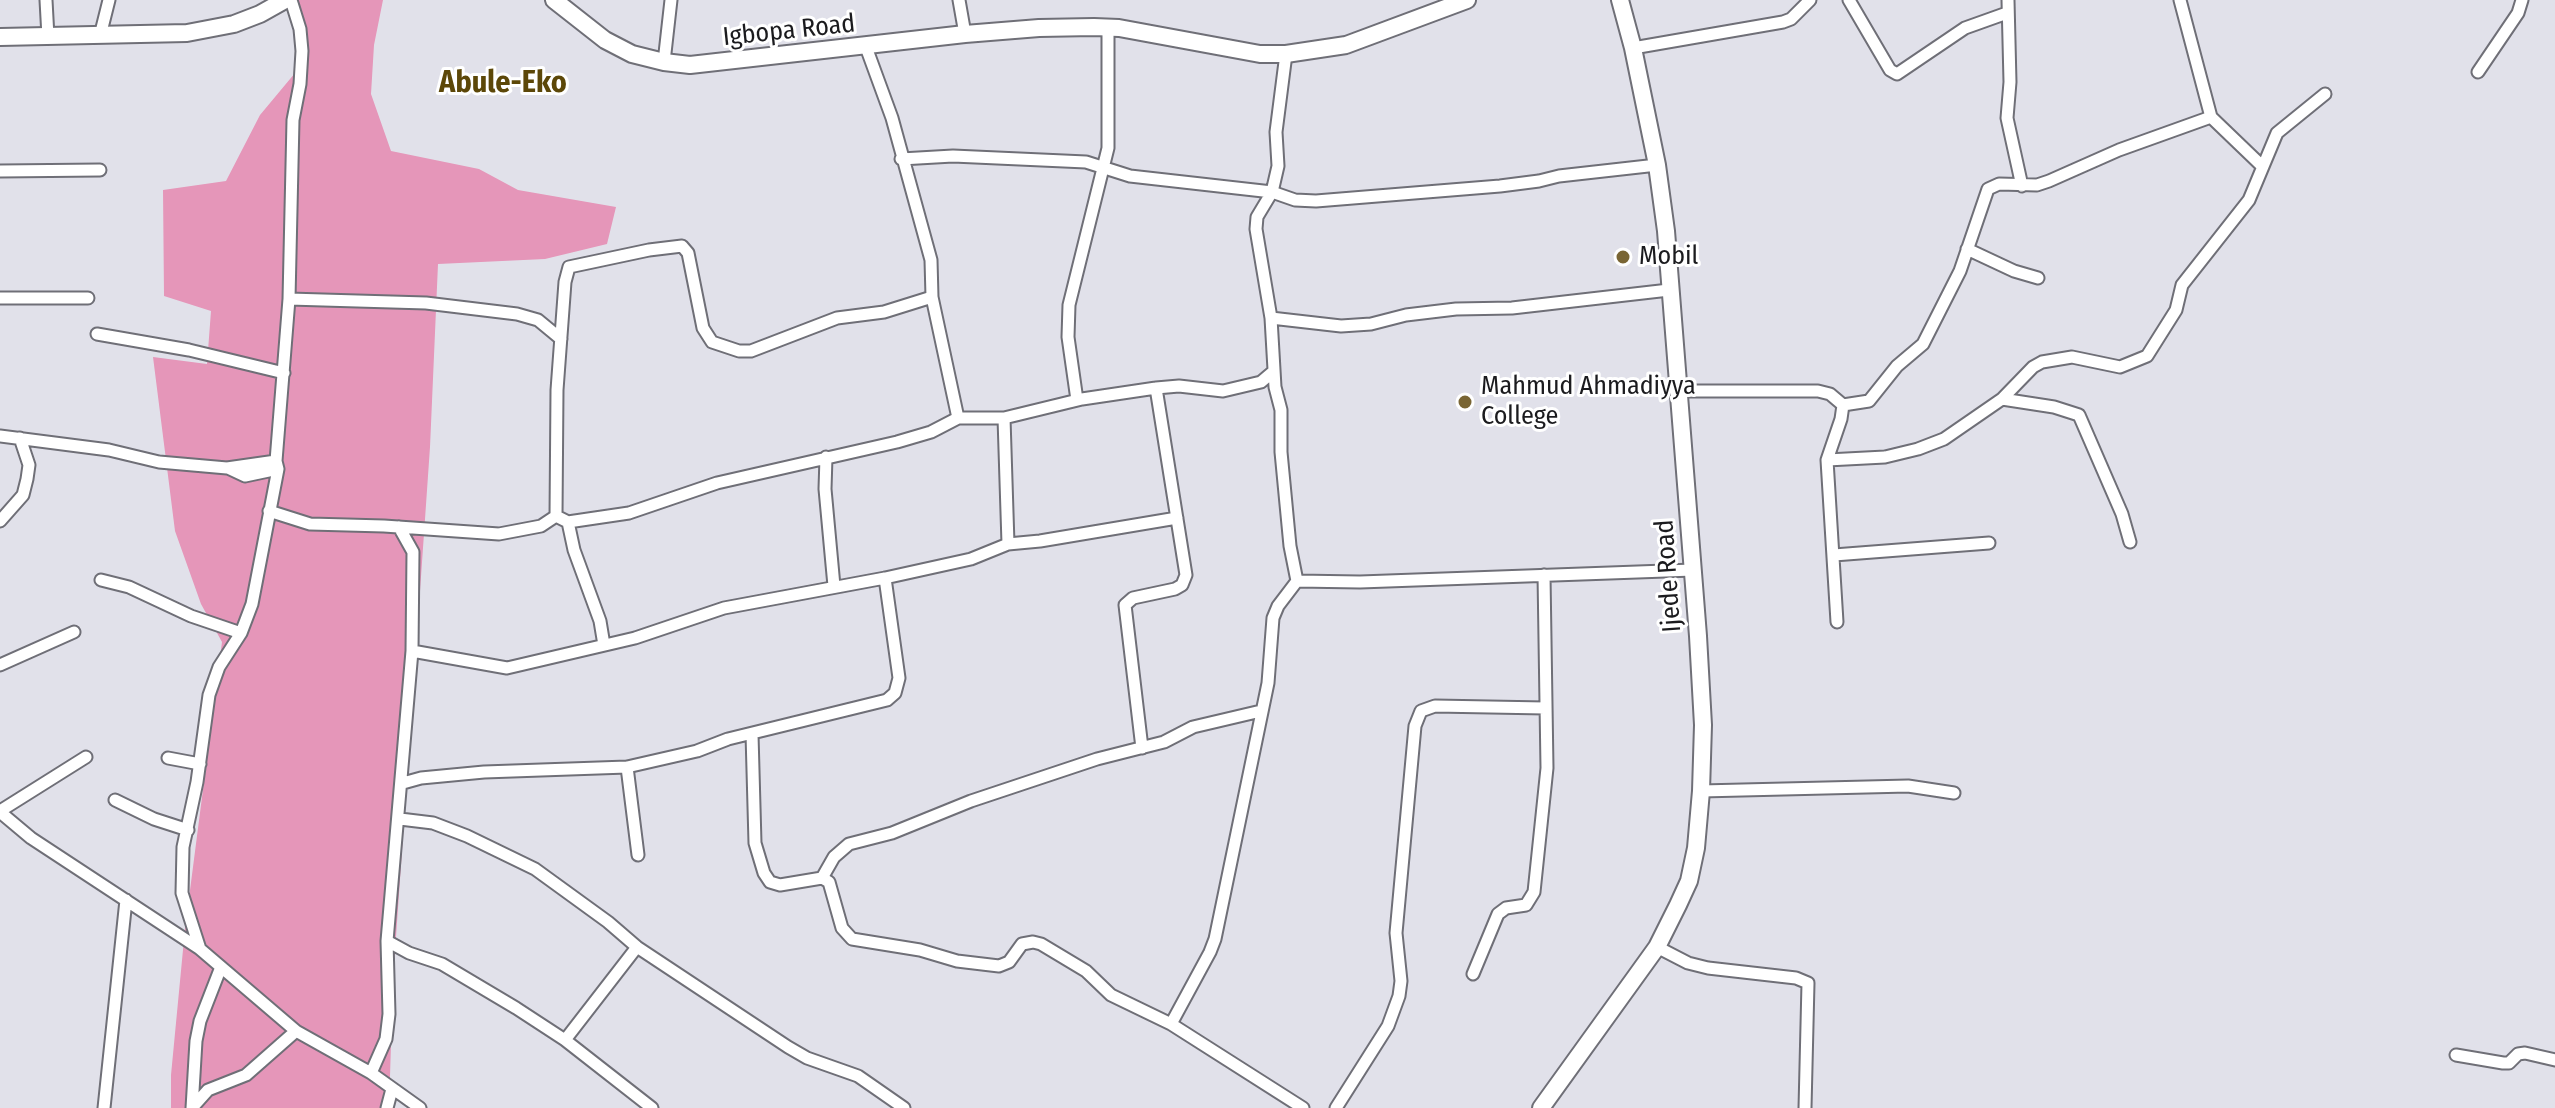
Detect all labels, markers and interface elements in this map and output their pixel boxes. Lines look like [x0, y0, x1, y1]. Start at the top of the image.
street label: Igbopa Road [721, 9, 857, 53]
district label: Abule-Eko [439, 66, 567, 102]
place label: Mobil [1639, 241, 1698, 273]
marker: Mobil [1614, 248, 1632, 266]
place label: Mahmud Ahmadiyya College [1481, 371, 1696, 432]
marker: Mahmud Ahmadiyya College [1456, 393, 1474, 411]
street label: Ijede Road [1649, 519, 1689, 633]

